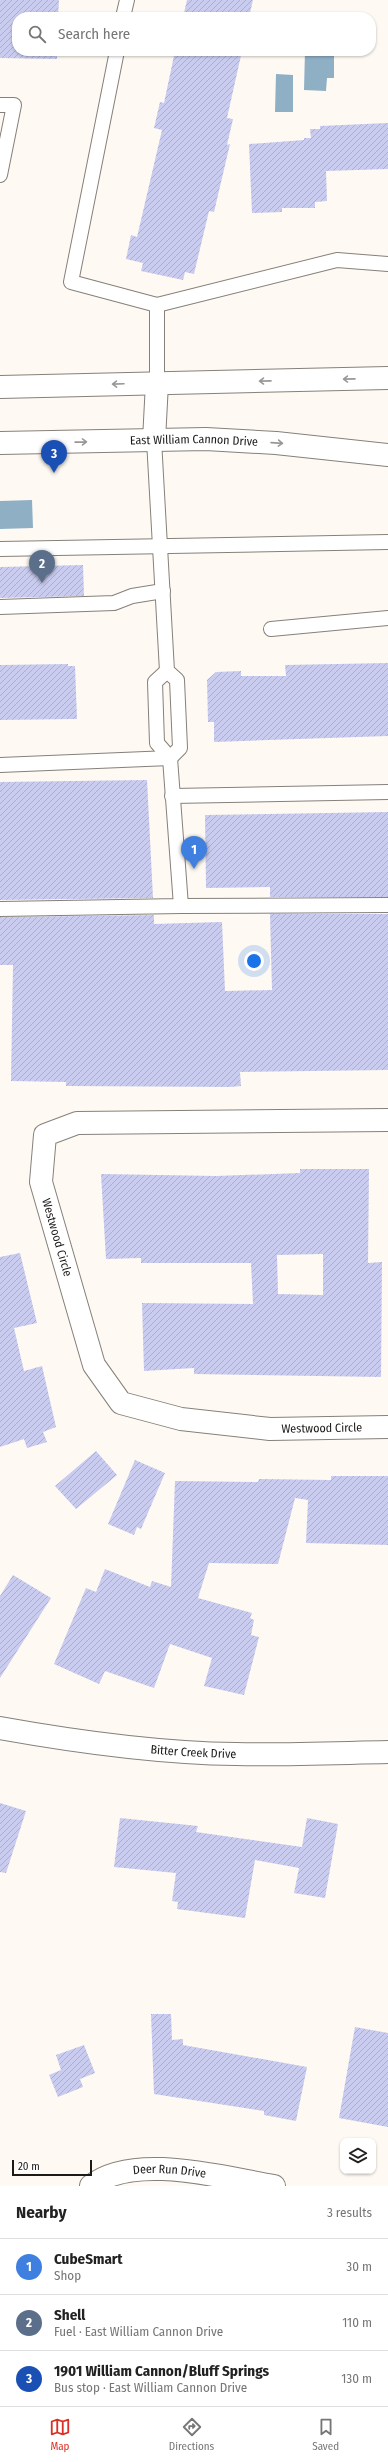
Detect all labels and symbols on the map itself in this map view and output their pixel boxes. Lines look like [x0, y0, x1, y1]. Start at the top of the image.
one-way arrow [343, 375, 356, 382]
one-way arrow [259, 377, 272, 384]
one-way arrow [112, 380, 125, 388]
street label: East William Cannon Drive [130, 432, 258, 449]
one-way arrow [74, 438, 87, 445]
one-way arrow [270, 439, 283, 446]
pin: 3 [41, 440, 67, 473]
pin: 2 [29, 550, 55, 583]
pin: 1 [181, 836, 207, 869]
your location [244, 951, 264, 971]
street label: Westwood Circle [39, 1197, 75, 1278]
street label: Westwood Circle [281, 1420, 362, 1436]
street label: Bitter Creek Drive [150, 1742, 236, 1761]
scale bar [12, 2158, 92, 2177]
street label: Deer Run Drive [132, 2162, 207, 2181]

